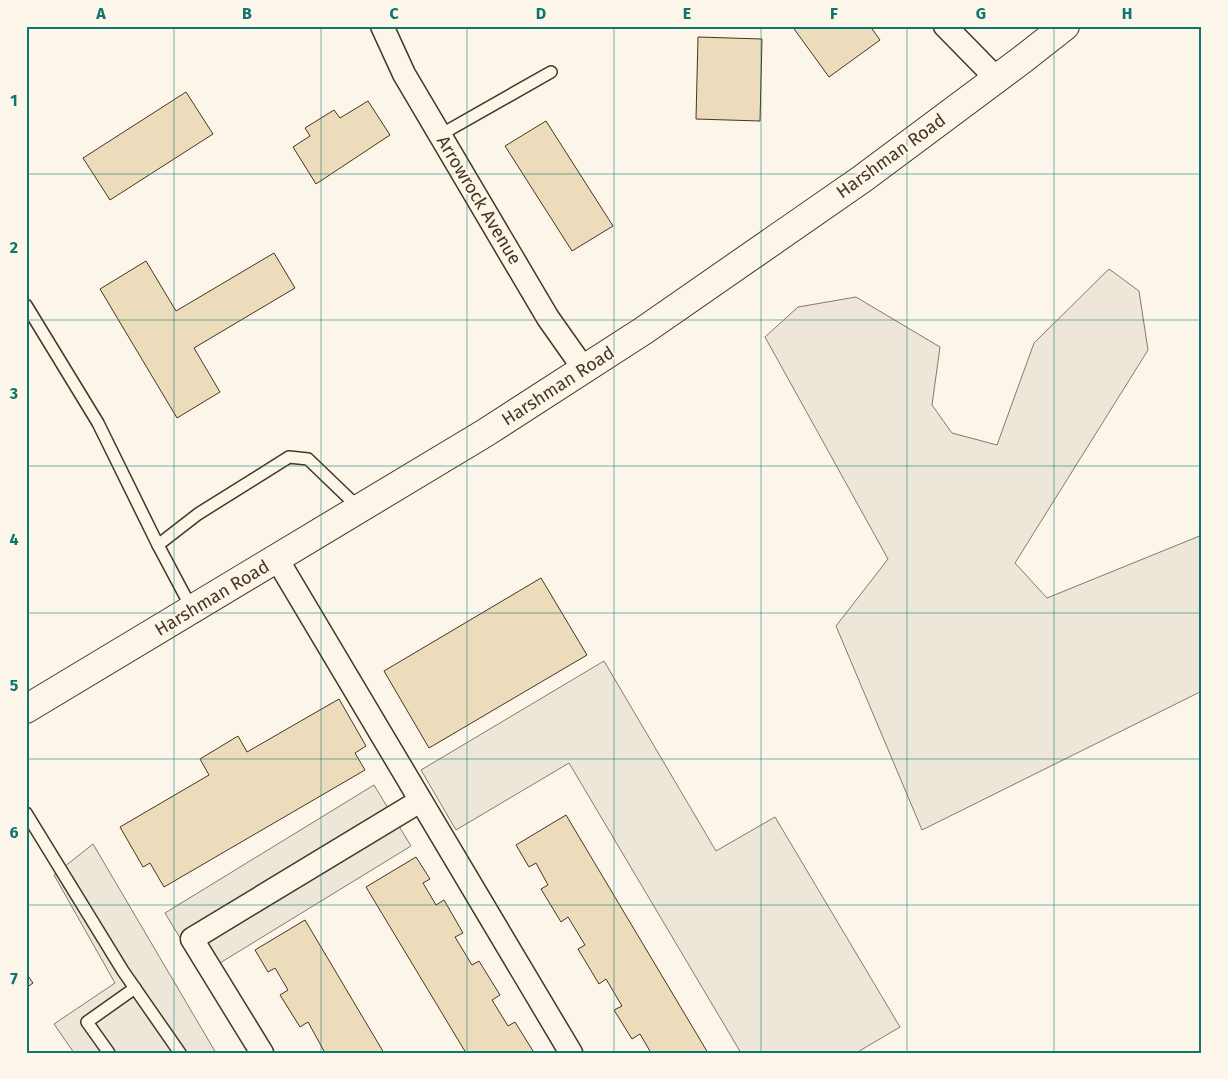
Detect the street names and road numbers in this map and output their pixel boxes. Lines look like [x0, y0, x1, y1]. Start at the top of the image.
street label: Harshman Road [832, 109, 950, 203]
street label: Arrowrock Avenue [432, 132, 526, 268]
street label: Harshman Road [498, 341, 618, 431]
street label: Harshman Road [151, 555, 273, 641]

